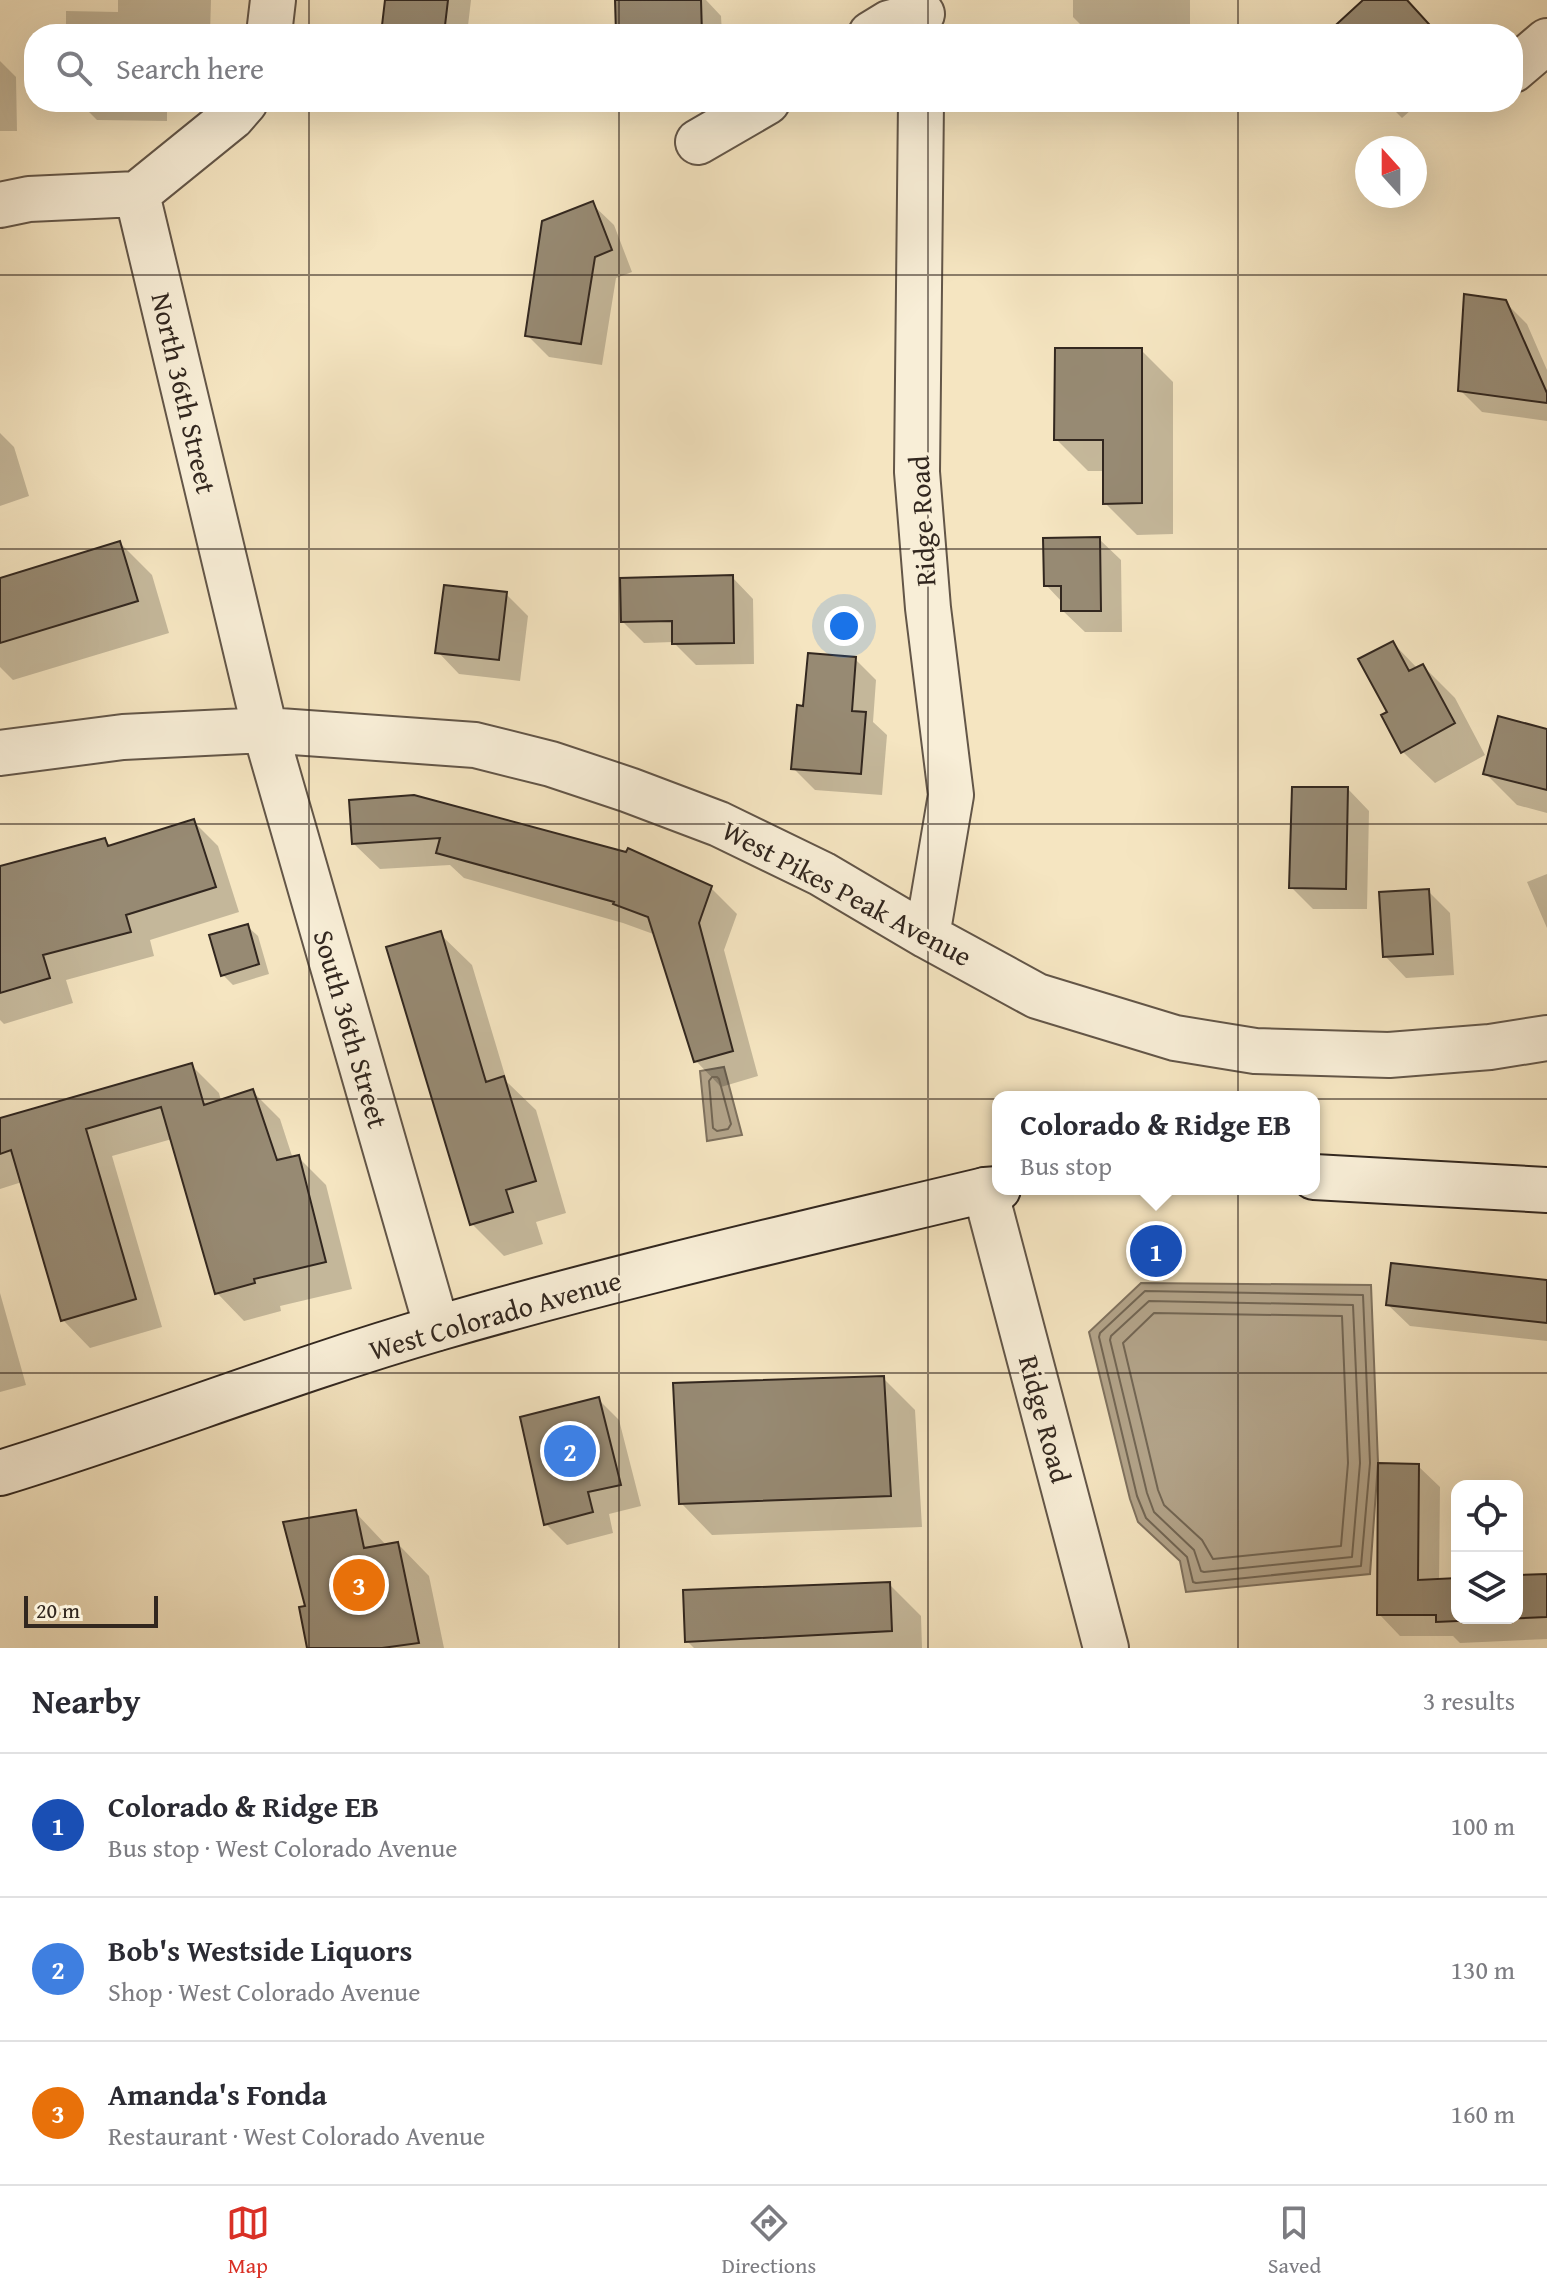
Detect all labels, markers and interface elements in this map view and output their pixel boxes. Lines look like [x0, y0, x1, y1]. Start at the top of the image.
search box [24, 24, 1523, 112]
icon: search [52, 46, 96, 90]
text: Search here [116, 46, 264, 90]
north arrow [1355, 136, 1427, 208]
street label: North 36th Street [141, 288, 228, 498]
street label: Ridge Road [898, 455, 945, 587]
your location [824, 606, 864, 646]
street label: West Pikes Peak Avenue [715, 809, 980, 976]
street label: South 36th Street [304, 925, 399, 1133]
popup [992, 1091, 1320, 1195]
text: Colorado & Ridge EB [1020, 1102, 1292, 1146]
text: Bus stop [1020, 1146, 1112, 1185]
pin: 1 [1130, 1221, 1182, 1281]
street label: West Colorado Avenue [364, 1259, 626, 1370]
street label: Ridge Road [1009, 1350, 1082, 1487]
pin: 2 [544, 1421, 596, 1481]
map controls [1451, 1480, 1523, 1624]
button: locate [1451, 1480, 1523, 1552]
button: layers [1451, 1552, 1523, 1624]
pin: 3 [333, 1555, 385, 1615]
scale bar [24, 1592, 158, 1628]
text: 20 m [36, 1594, 80, 1626]
text: Nearby [32, 1676, 141, 1725]
text: 3 results [1423, 1681, 1515, 1720]
text: Colorado & Ridge EB [108, 1784, 379, 1828]
text: 1 [51, 1806, 65, 1845]
text: 100 m [1450, 1806, 1515, 1845]
text: Bus stop · West Colorado Avenue [108, 1828, 457, 1867]
text: Bob's Westside Liquors [108, 1928, 412, 1972]
text: 2 [51, 1950, 65, 1989]
text: 130 m [1450, 1950, 1515, 1989]
text: Shop · West Colorado Avenue [108, 1972, 420, 2011]
text: Amanda's Fonda [108, 2072, 327, 2116]
text: 3 [51, 2094, 65, 2133]
text: 160 m [1450, 2094, 1515, 2133]
text: Restaurant · West Colorado Avenue [108, 2116, 485, 2155]
tab: Map [226, 2201, 270, 2281]
tab: Directions [722, 2201, 816, 2281]
tab: Saved [1268, 2201, 1321, 2281]

